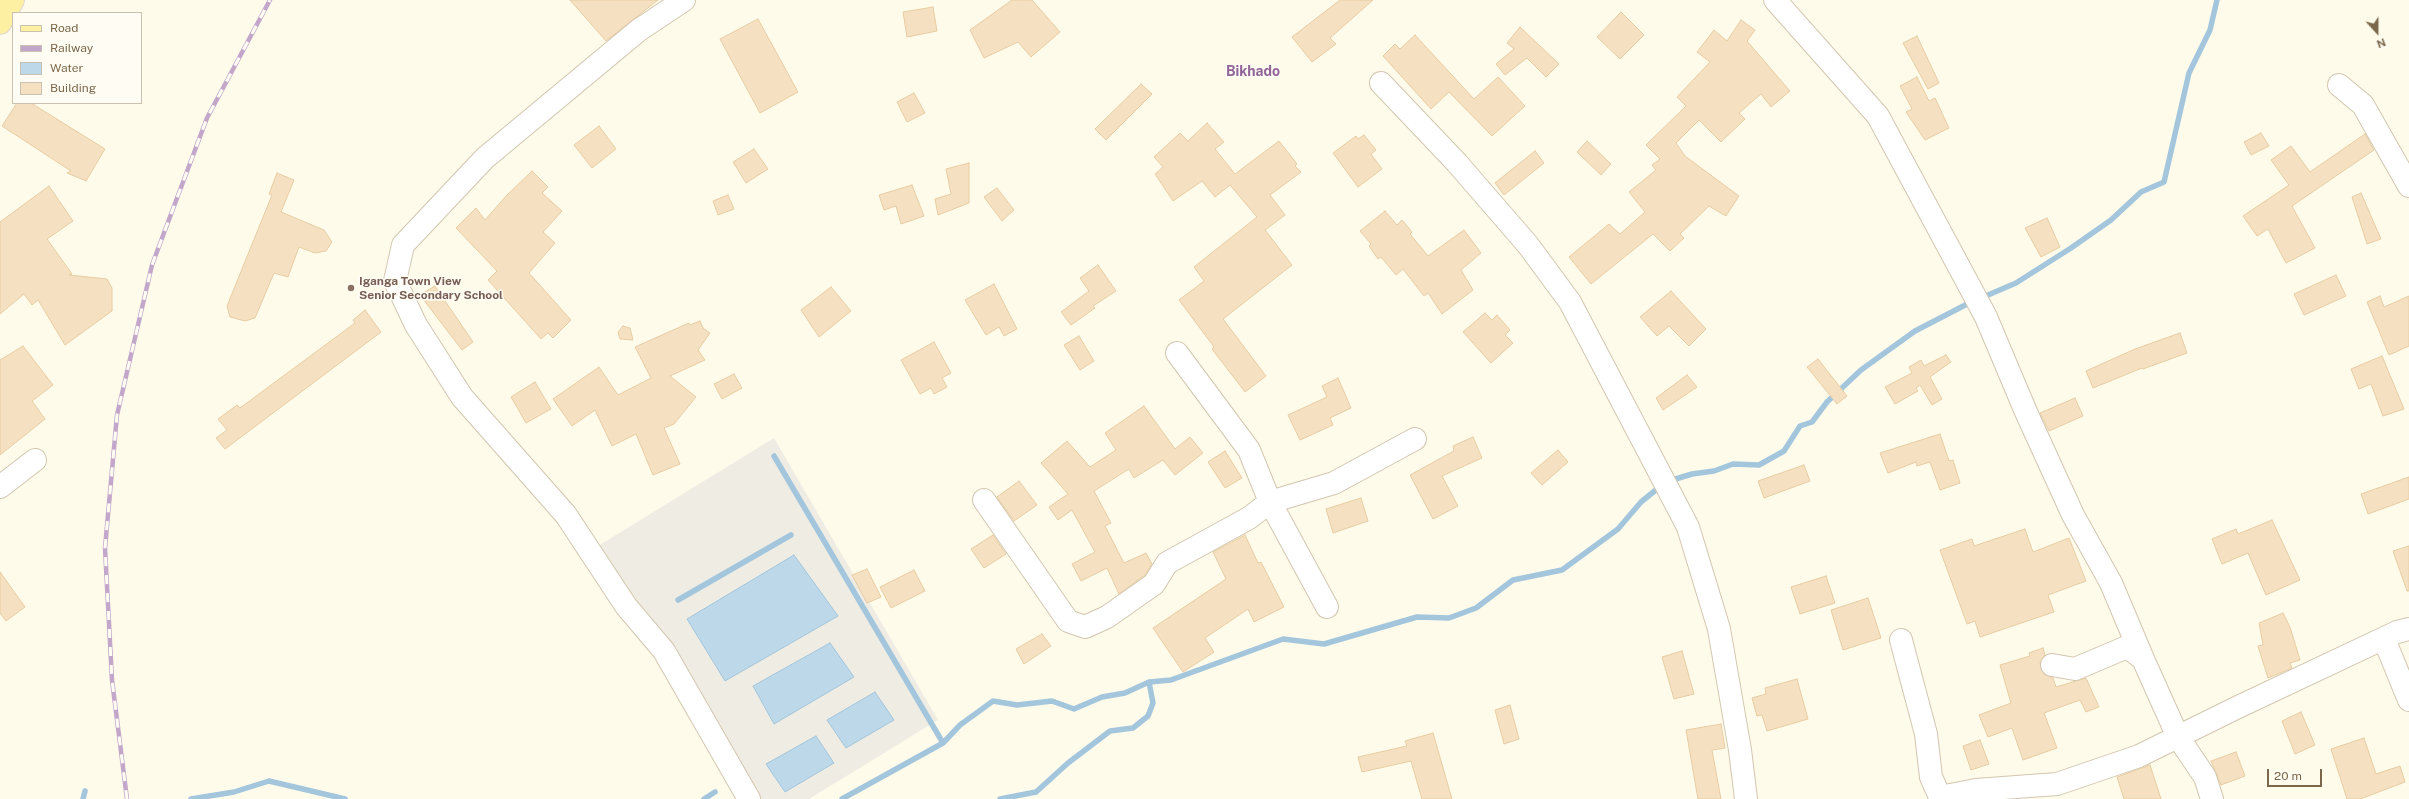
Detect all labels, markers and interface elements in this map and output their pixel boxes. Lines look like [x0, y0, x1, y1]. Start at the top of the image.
legend [12, 12, 142, 104]
north arrow [2357, 12, 2397, 52]
text: Road [50, 21, 78, 35]
text: N [2375, 36, 2387, 50]
text: Railway [50, 41, 93, 55]
text: Water [50, 61, 83, 75]
district label: Bikhado [1226, 64, 1280, 80]
text: Building [50, 81, 96, 95]
place label: Iganga Town View Senior Secondary School [359, 274, 503, 302]
marker: Iganga Town View Senior Secondary School [346, 283, 356, 293]
scale bar [2269, 761, 2324, 787]
text: 20 m [2274, 769, 2302, 783]

